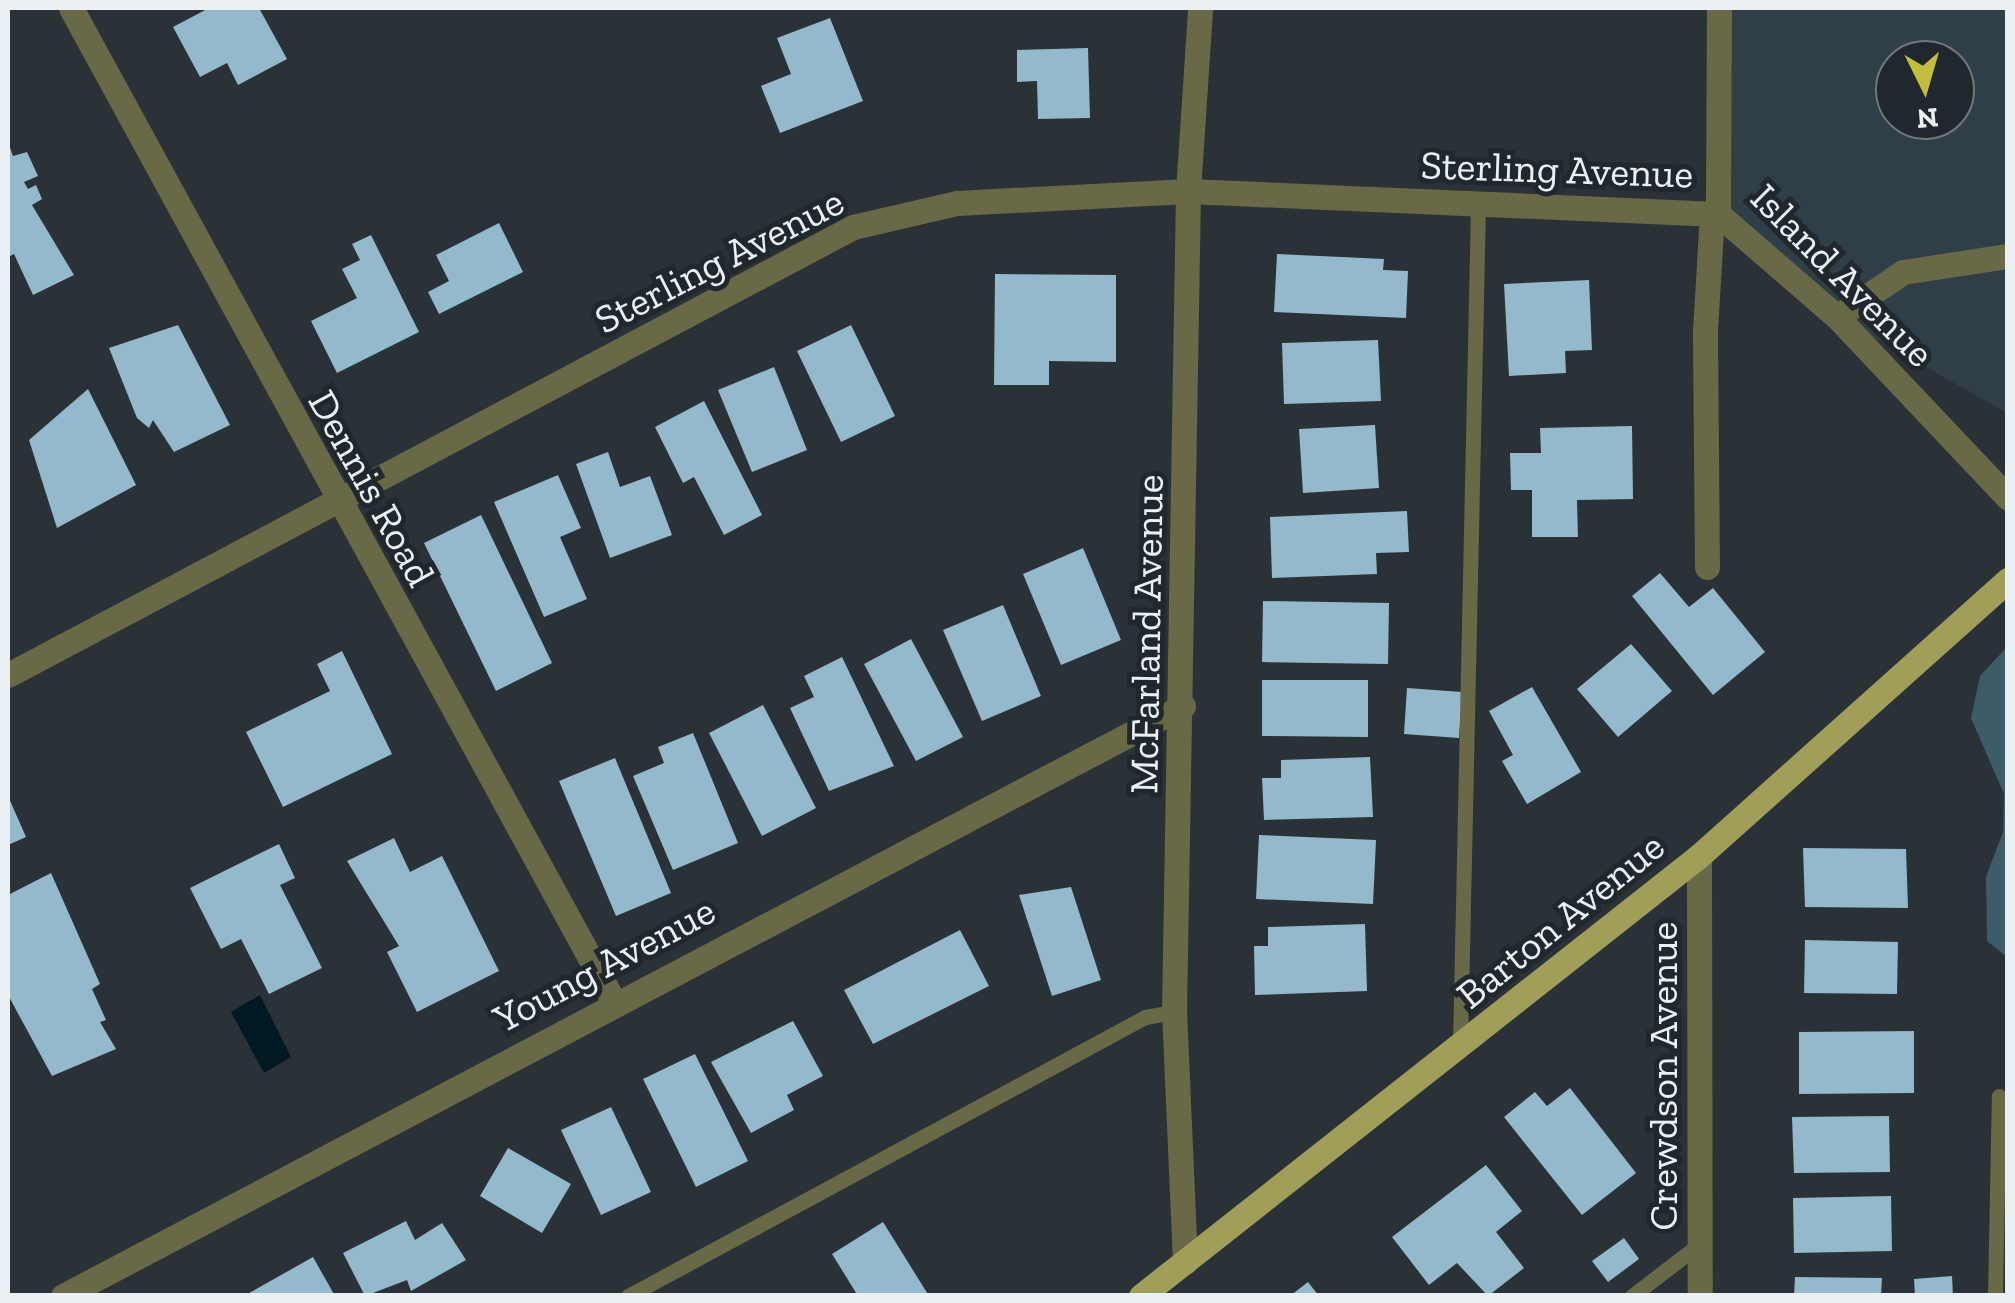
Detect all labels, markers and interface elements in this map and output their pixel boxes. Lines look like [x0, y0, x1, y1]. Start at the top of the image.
north arrow [1875, 40, 1975, 140]
text: N [1915, 101, 1940, 136]
street label: Sterling Avenue [1419, 140, 1695, 198]
street label: Island Avenue [1741, 173, 1945, 377]
street label: Sterling Avenue [586, 176, 852, 344]
street label: Dennis Road [298, 382, 446, 594]
street label: McFarland Avenue [1119, 473, 1173, 795]
street label: Barton Avenue [1446, 821, 1674, 1019]
street label: Young Avenue [485, 885, 723, 1043]
street label: Crewdson Avenue [1639, 921, 1687, 1231]

